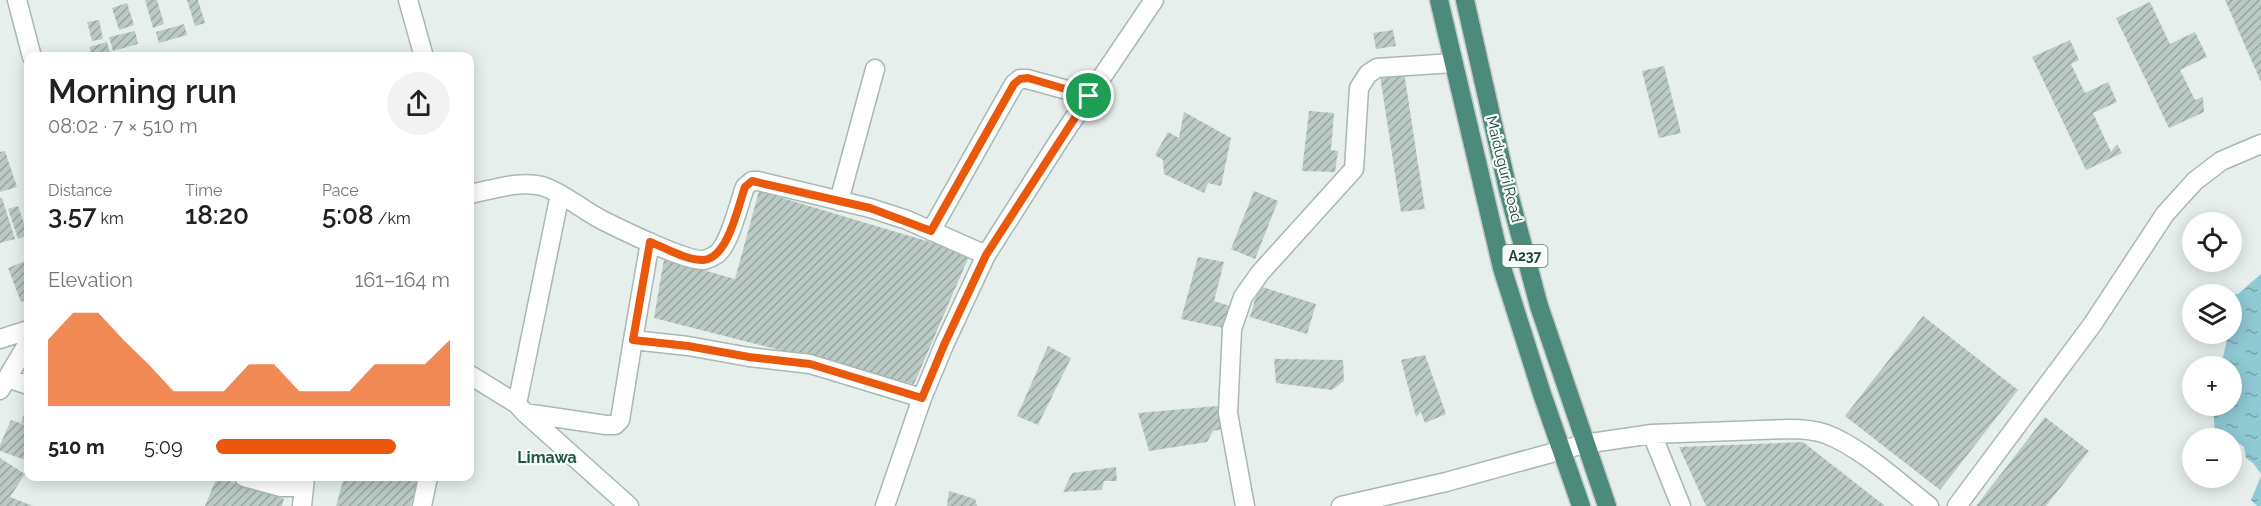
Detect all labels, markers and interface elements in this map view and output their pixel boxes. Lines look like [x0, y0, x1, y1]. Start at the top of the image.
pin [1063, 70, 1114, 121]
text: Morning run [48, 72, 237, 111]
button: share [387, 72, 450, 135]
icon: arrive [1072, 79, 1105, 112]
text: 08:02 · 7 × 510 m [48, 114, 198, 138]
street label: Maiduguri Road [1482, 114, 1526, 224]
text: Distance [48, 181, 112, 200]
text: Time [185, 181, 222, 200]
text: Pace [322, 181, 359, 200]
text: 3.57 [48, 200, 96, 230]
text: 18:20 [185, 200, 249, 230]
text: 5:08 [322, 200, 374, 230]
text: km [96, 209, 124, 228]
text: /km [374, 209, 411, 228]
map controls [2182, 212, 2242, 488]
button: locate [2182, 212, 2242, 272]
road number: A237 [1502, 245, 1547, 267]
text: Elevation [48, 268, 133, 292]
text: 161–164 m [355, 268, 450, 292]
button: layers [2182, 284, 2242, 344]
button: + [2182, 356, 2242, 416]
button: − [2182, 428, 2242, 488]
text: 510 m [48, 435, 105, 459]
text: 5:09 [144, 435, 183, 459]
district label: Limawa [517, 448, 577, 467]

